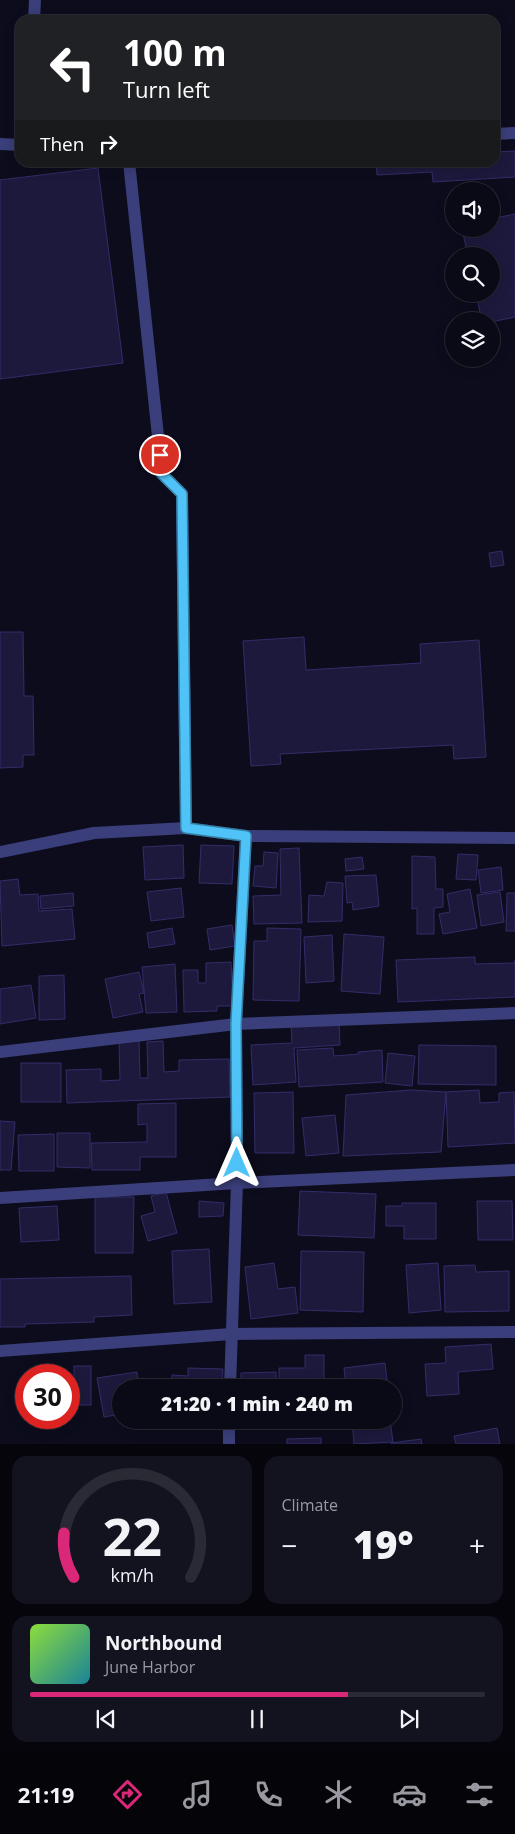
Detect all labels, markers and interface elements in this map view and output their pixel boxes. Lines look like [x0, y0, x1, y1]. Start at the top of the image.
text: 100 m [123, 29, 227, 76]
icon: left [40, 35, 105, 100]
text: Turn left [123, 74, 210, 104]
icon: right [94, 130, 122, 158]
text: Then [40, 131, 84, 157]
map controls [445, 182, 500, 367]
button: sound [445, 182, 500, 237]
button: search [445, 247, 500, 302]
button: layers [445, 312, 500, 367]
pin [139, 434, 181, 476]
icon: arrive [146, 441, 174, 469]
position arrow [210, 1136, 262, 1188]
speed limit sign: 30 [15, 1364, 80, 1429]
text: 21:20 · 1 min · 240 m [161, 1391, 353, 1417]
text: Climate [282, 1494, 338, 1516]
text: 22 [102, 1500, 161, 1571]
text: 19° [353, 1518, 414, 1570]
text: − [282, 1526, 298, 1564]
text: + [469, 1526, 485, 1564]
text: km/h [110, 1563, 153, 1587]
text: Northbound [105, 1630, 222, 1656]
text: June Harbor [105, 1656, 195, 1678]
icon: previous [92, 1705, 120, 1733]
icon: pause [243, 1705, 271, 1733]
icon: next [395, 1705, 423, 1733]
icon: directions [110, 1777, 145, 1812]
icon: music [180, 1777, 215, 1812]
icon: phone [251, 1777, 286, 1812]
icon: climate [321, 1777, 356, 1812]
icon: car [392, 1777, 427, 1812]
icon: filters [462, 1777, 497, 1812]
text: 21:19 [18, 1779, 74, 1809]

